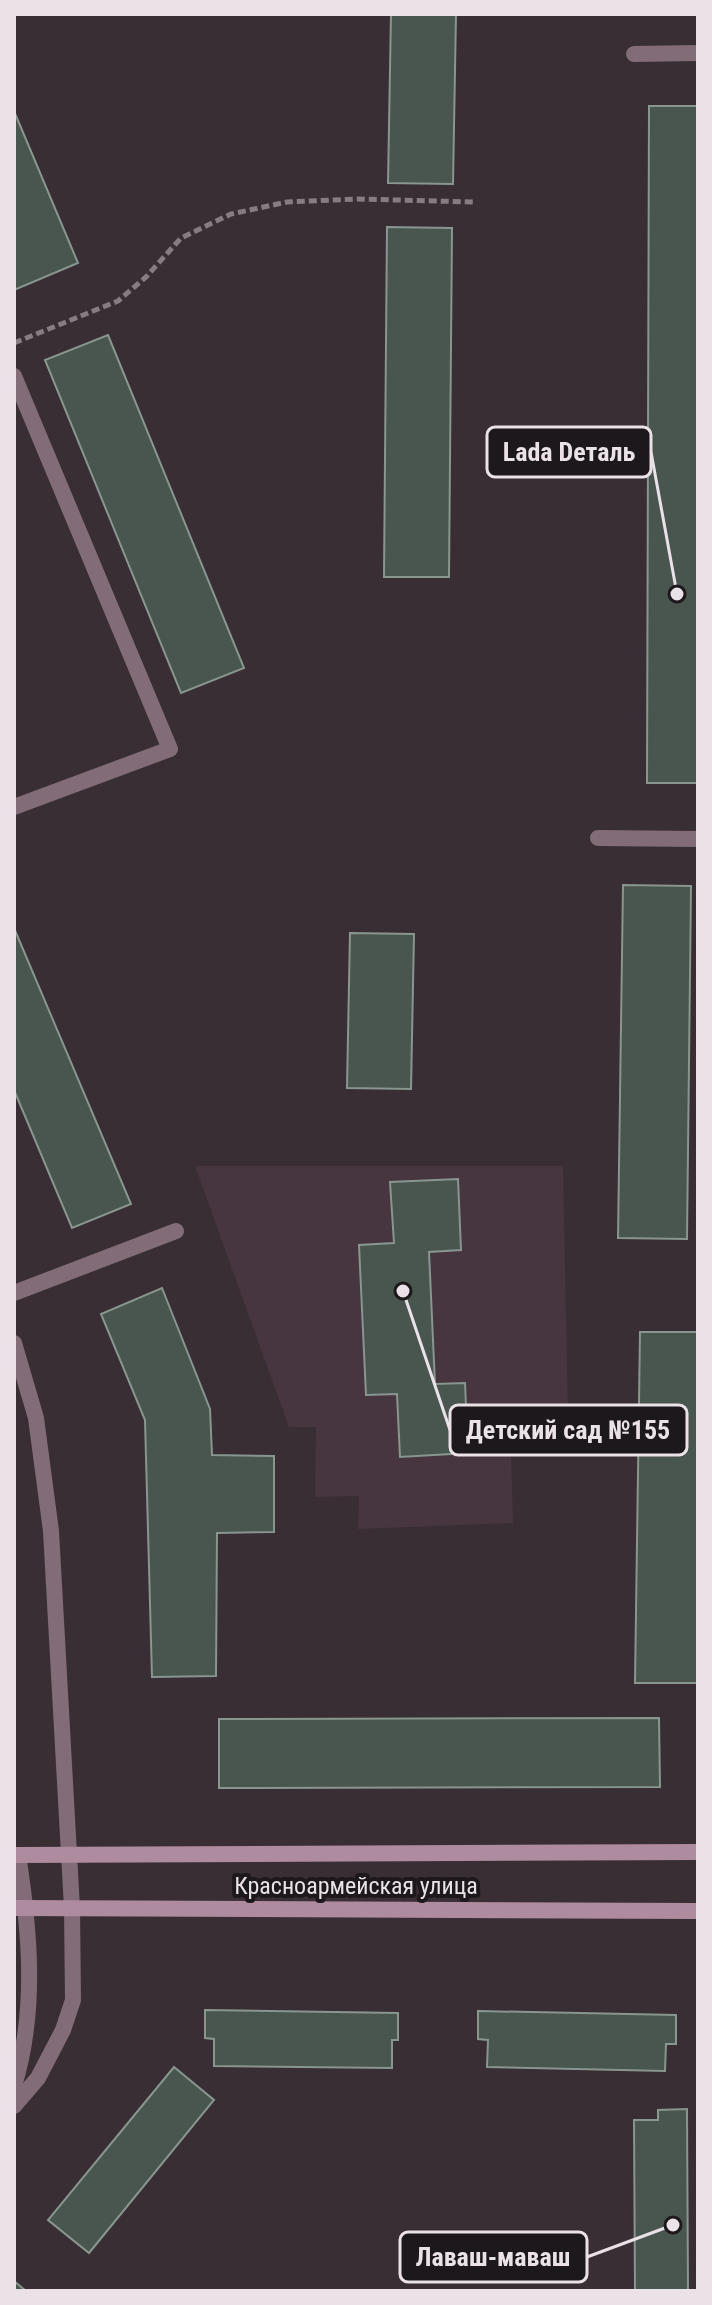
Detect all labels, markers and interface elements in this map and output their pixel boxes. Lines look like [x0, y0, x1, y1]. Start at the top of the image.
callout: Lada Dеталь [487, 427, 651, 477]
text: Lada Dеталь [503, 437, 635, 467]
callout: Детский сад №155 [450, 1405, 687, 1455]
text: Детский сад №155 [466, 1415, 670, 1445]
street label: Красноармейская улица [234, 1872, 478, 1900]
callout: Лаваш-маваш [400, 2232, 587, 2282]
text: Лаваш-маваш [415, 2242, 571, 2272]

